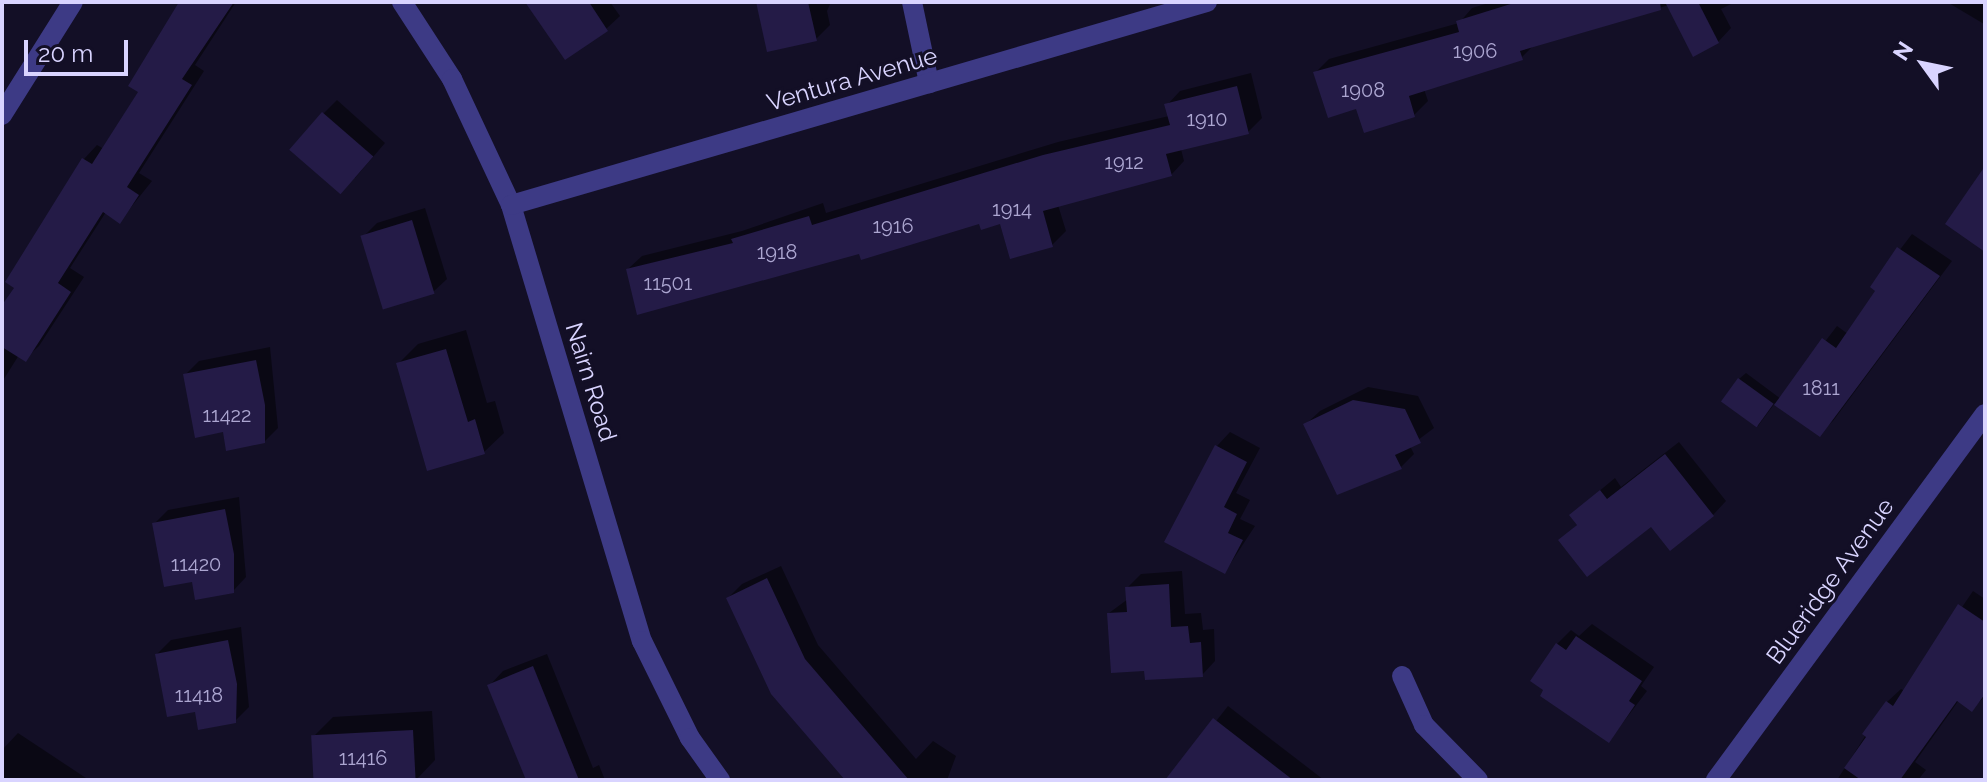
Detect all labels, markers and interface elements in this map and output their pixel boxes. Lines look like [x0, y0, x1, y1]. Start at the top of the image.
scale bar [28, 24, 132, 74]
north arrow [1883, 24, 1963, 104]
text: N [1887, 37, 1918, 65]
text: 20 m [38, 39, 93, 68]
house number: 1906 [1453, 39, 1497, 63]
street label: Ventura Avenue [763, 41, 941, 117]
house number: 1908 [1341, 78, 1385, 102]
house number: 1910 [1186, 107, 1228, 131]
house number: 1912 [1104, 150, 1144, 174]
house number: 1914 [992, 197, 1032, 221]
house number: 1916 [873, 214, 913, 238]
house number: 1918 [757, 240, 797, 264]
house number: 11501 [644, 271, 692, 295]
street label: Nairn Road [559, 319, 623, 445]
house number: 1811 [1802, 376, 1840, 400]
house number: 11422 [203, 403, 251, 427]
street label: Blueridge Avenue [1760, 492, 1900, 670]
house number: 11420 [171, 552, 221, 576]
house number: 11418 [175, 683, 223, 707]
house number: 11416 [339, 746, 387, 770]

